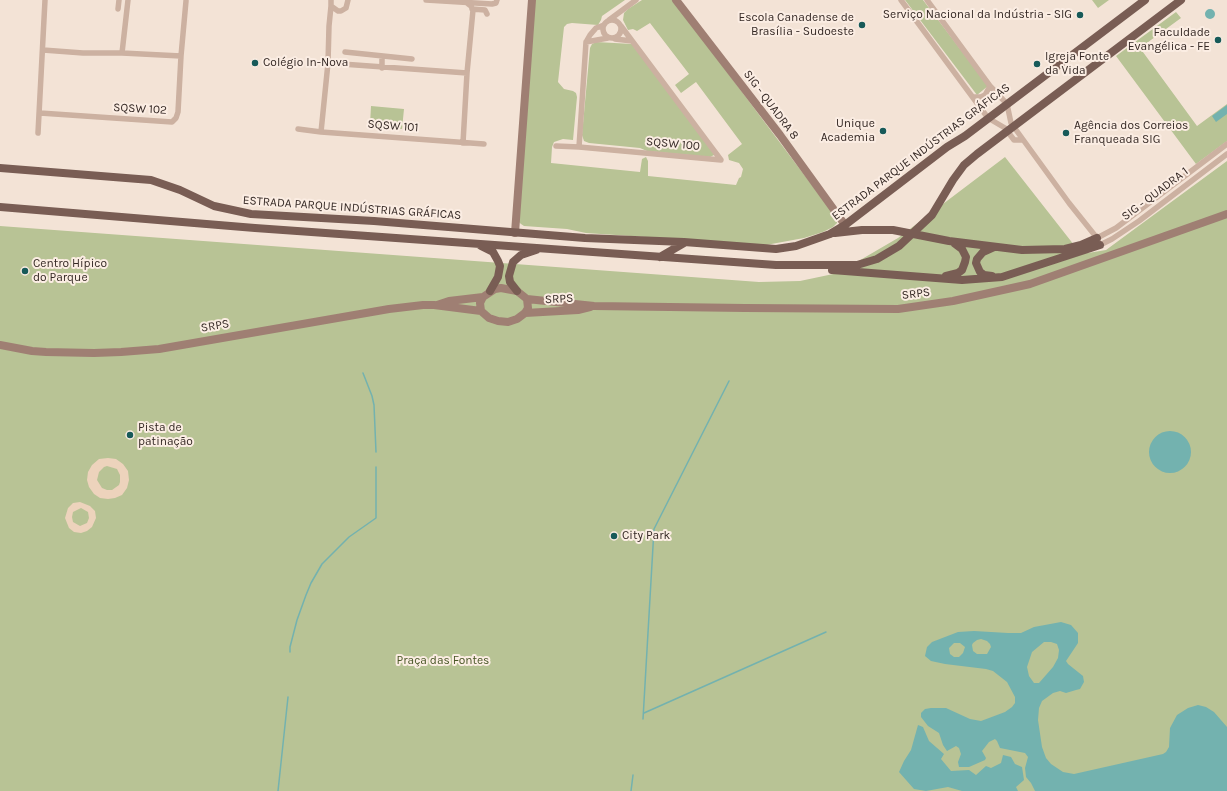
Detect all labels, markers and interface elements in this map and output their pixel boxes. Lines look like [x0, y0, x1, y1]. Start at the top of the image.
place label: Serviço Nacional da Indústria - SIG [883, 8, 1072, 22]
marker: Serviço Nacional da Indústria - SIG [1075, 10, 1085, 20]
place label: Escola Canadense de Brasília - Sudoeste [738, 11, 854, 39]
marker: Escola Canadense de Brasília - Sudoeste [857, 20, 867, 30]
place label: Faculdade Evangélica - FE [1128, 26, 1210, 54]
marker: Faculdade Evangélica - FE [1213, 35, 1223, 45]
place label: Igreja Fonte da Vida [1045, 50, 1109, 78]
place label: Colégio In-Nova [263, 56, 348, 70]
marker: Colégio In-Nova [250, 58, 260, 68]
marker: Igreja Fonte da Vida [1032, 59, 1042, 69]
street label: SIG - QUADRA 8 [740, 67, 802, 143]
street label: ESTRADA PARQUE INDÚSTRIAS GRÁFICAS [829, 80, 1013, 224]
street label: SQSW 102 [113, 100, 167, 118]
street label: SQSW 101 [367, 117, 419, 135]
place label: Unique Academia [821, 117, 875, 145]
place label: Agência dos Correios Franqueada SIG [1074, 119, 1188, 147]
marker: Unique Academia [878, 126, 888, 136]
marker: Agência dos Correios Franqueada SIG [1061, 128, 1071, 138]
street label: SQSW 100 [645, 134, 701, 154]
street label: SIG - QUADRA 1 [1119, 164, 1191, 224]
street label: ESTRADA PARQUE INDÚSTRIAS GRÁFICAS [242, 193, 462, 223]
place label: Centro Hípico do Parque [33, 257, 107, 285]
marker: Centro Hípico do Parque [20, 266, 30, 276]
street label: SRPS [901, 285, 931, 303]
street label: SRPS [544, 291, 574, 307]
street label: SRPS [200, 316, 230, 336]
place label: Pista de patinação [138, 421, 193, 449]
marker: Pista de patinação [125, 430, 135, 440]
place label: City Park [622, 529, 670, 543]
marker: City Park [609, 531, 619, 541]
park label: Praça das Fontes [397, 654, 489, 668]

